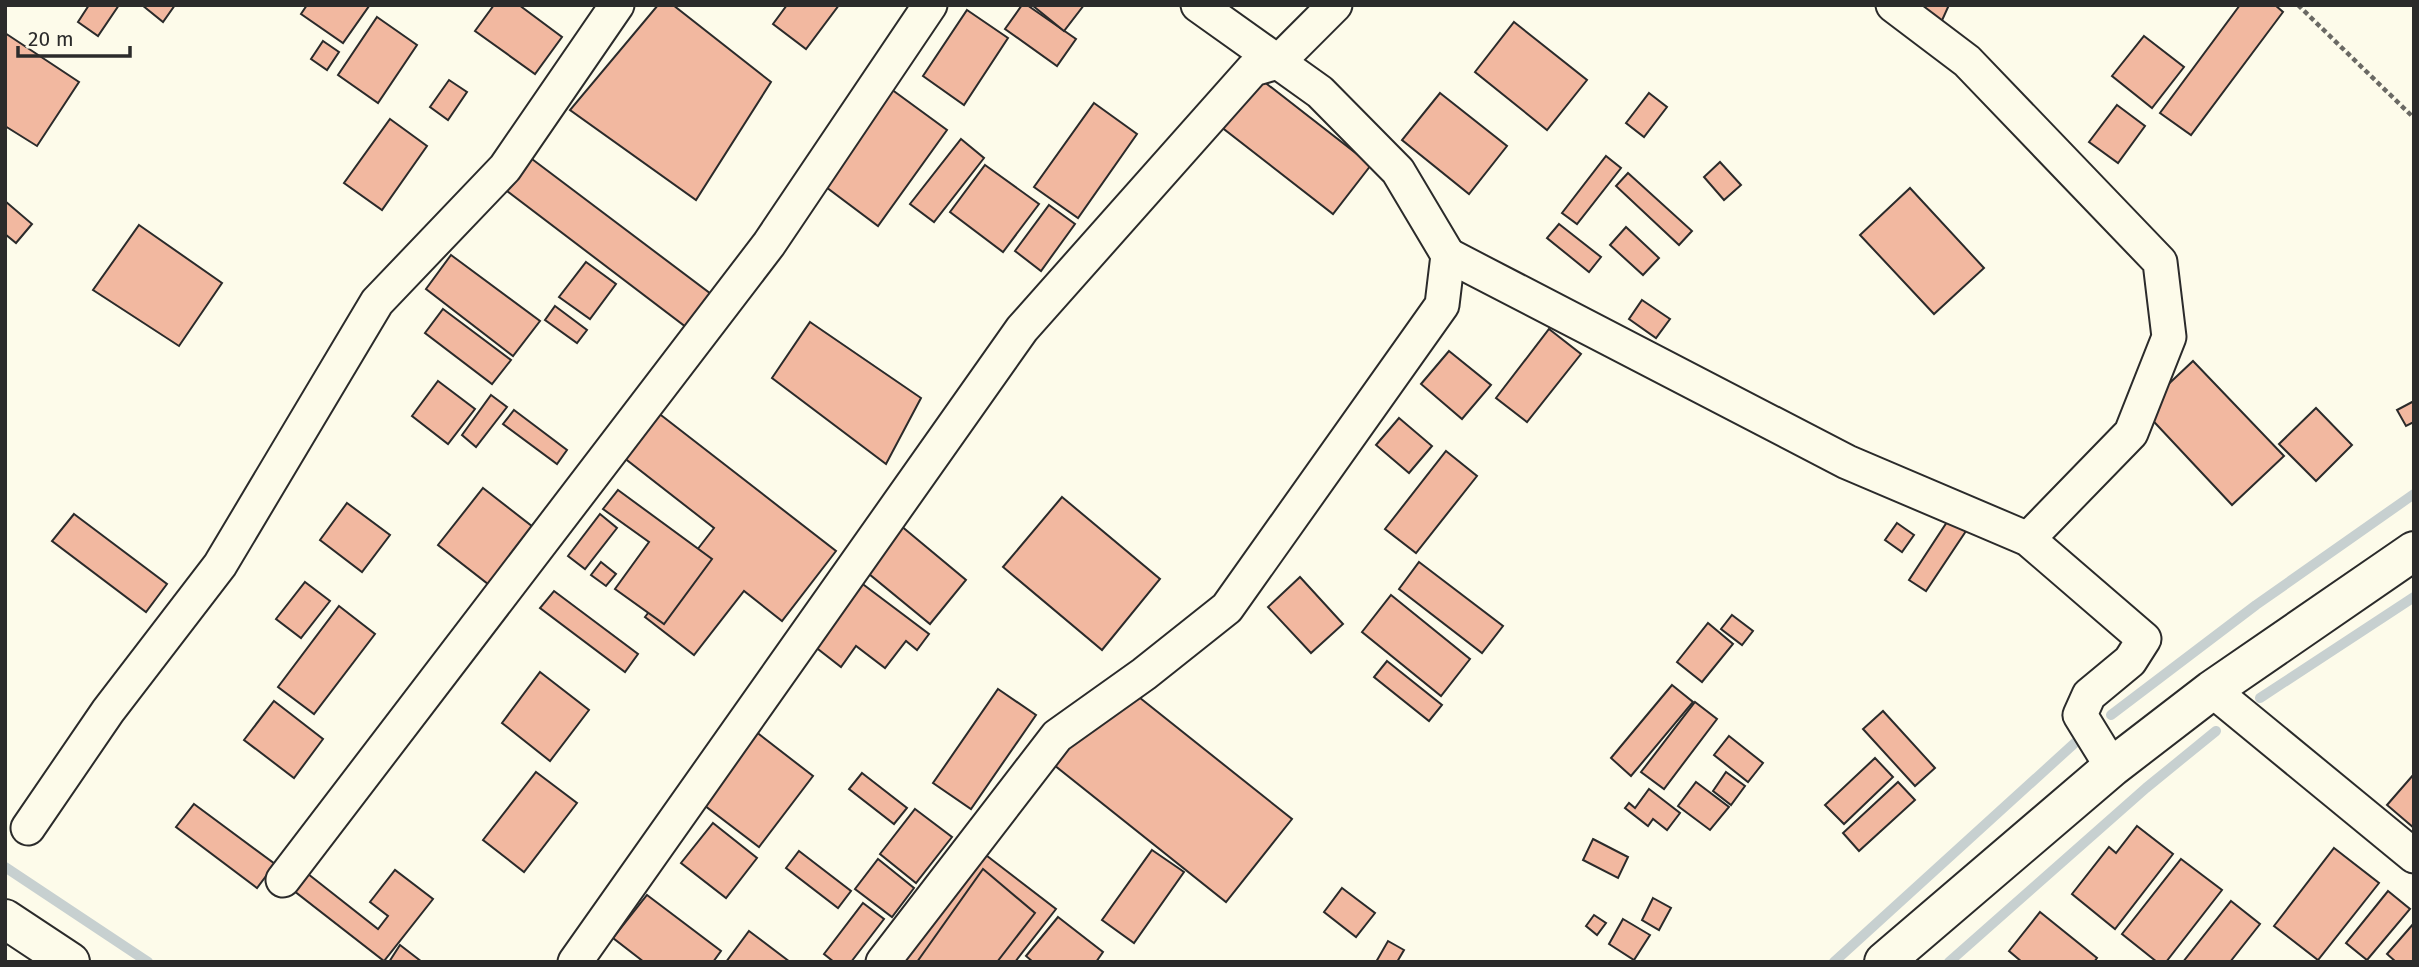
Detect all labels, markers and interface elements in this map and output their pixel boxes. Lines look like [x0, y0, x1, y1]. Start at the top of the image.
scale bar [18, 14, 130, 58]
text: 20 m [28, 26, 74, 52]

